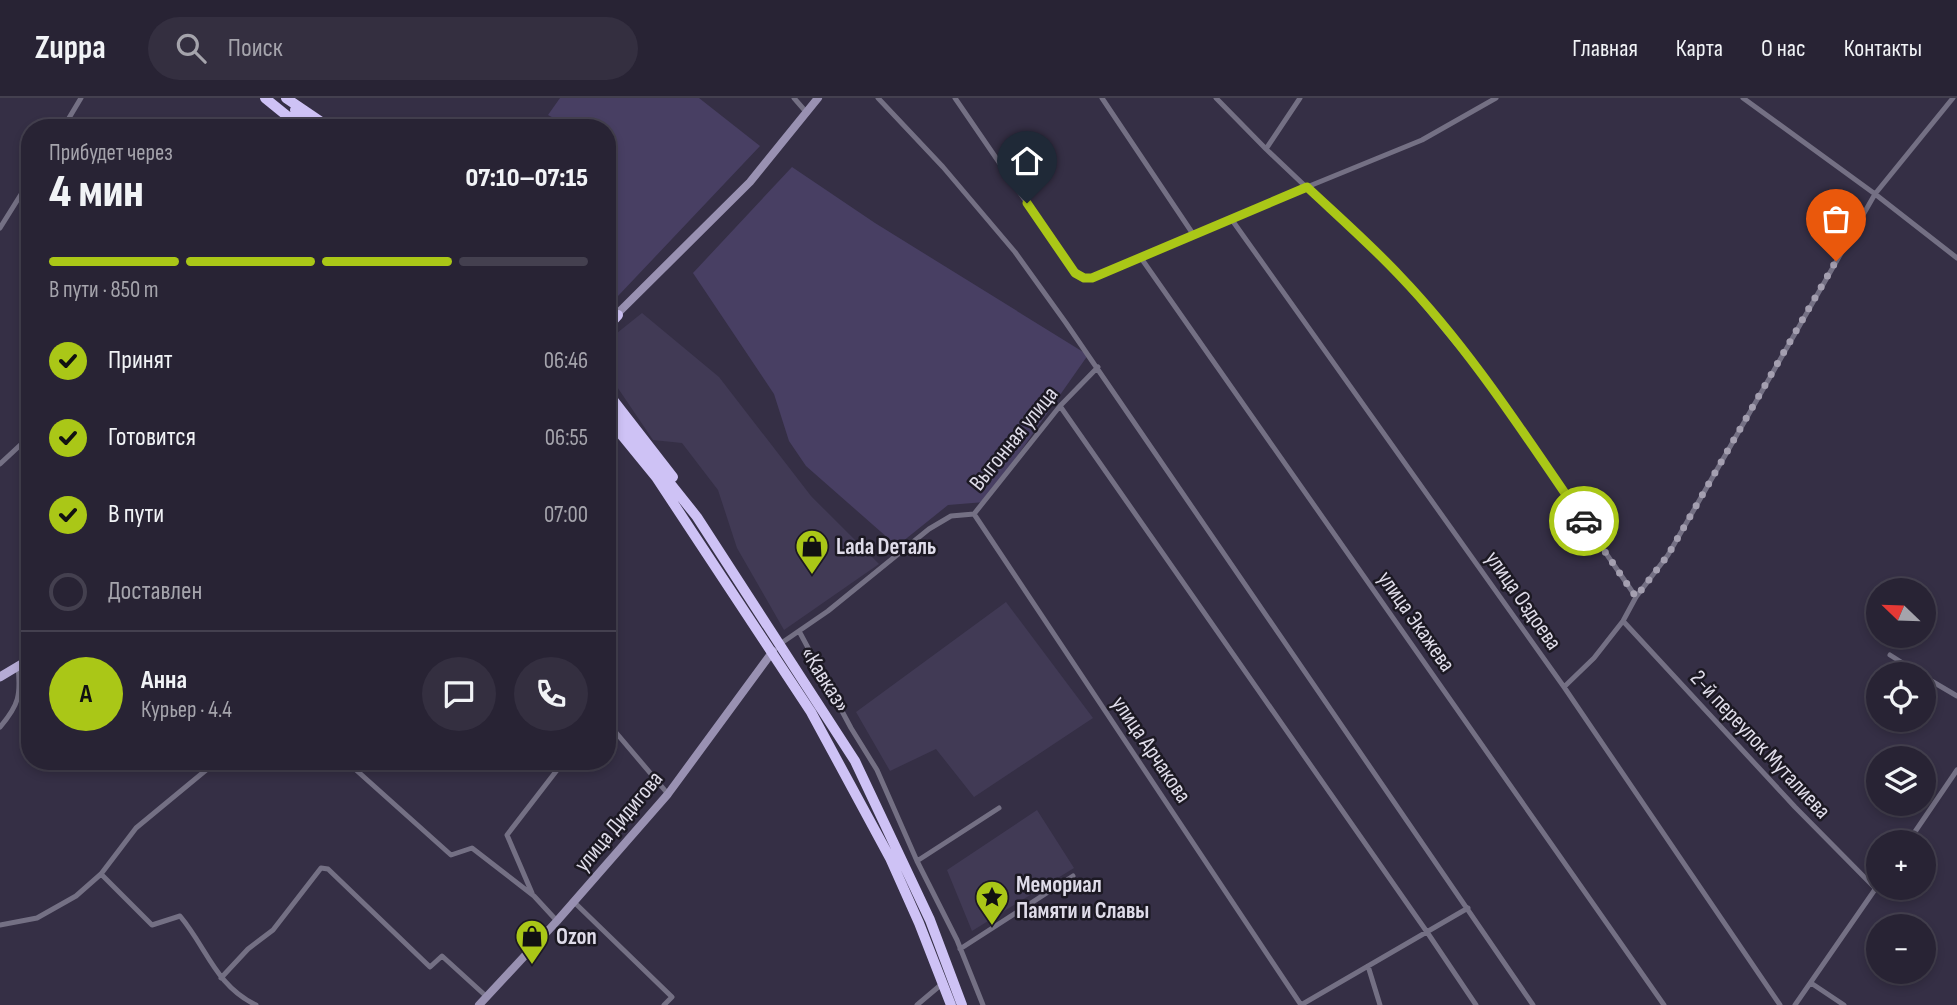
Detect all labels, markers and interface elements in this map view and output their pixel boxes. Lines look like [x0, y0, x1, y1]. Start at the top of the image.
search box [148, 17, 638, 80]
text: Zuppa [35, 28, 106, 68]
icon: search [172, 29, 210, 67]
text: Поиск [228, 33, 283, 64]
text: Главная [1572, 34, 1638, 63]
text: Карта [1676, 34, 1723, 63]
text: О нас [1761, 34, 1806, 63]
text: Контакты [1844, 34, 1922, 63]
pin [997, 131, 1057, 203]
text: Прибудет через [49, 139, 173, 167]
icon: home [1008, 142, 1046, 180]
text: 07:10–07:15 [465, 163, 588, 194]
text: 4 мин [49, 165, 144, 220]
pin [1806, 189, 1866, 261]
icon: bag [1817, 200, 1855, 238]
text: В пути · 850 m [49, 276, 159, 304]
icon: check [49, 342, 87, 380]
text: Принят [108, 345, 173, 376]
text: 06:46 [544, 347, 588, 375]
street label: Выгонная улица [963, 381, 1064, 496]
icon: check [49, 419, 87, 457]
text: Готовится [108, 422, 196, 453]
text: 06:55 [545, 424, 588, 452]
courier [1549, 486, 1619, 556]
icon: check [49, 496, 87, 534]
text: В пути [108, 499, 164, 530]
text: 07:00 [544, 501, 588, 529]
icon: car [1565, 502, 1603, 540]
shop icon: Lada Dеталь [793, 527, 831, 576]
place label: Lada Dеталь [836, 533, 937, 561]
street label: улица Оздоева [1479, 546, 1567, 656]
street label: улица Экажева [1371, 566, 1461, 677]
text: Доставлен [108, 576, 202, 607]
north arrow [1866, 578, 1936, 648]
map controls [1866, 578, 1936, 984]
street label: «Кавказ» [794, 641, 856, 718]
button: chat [422, 657, 496, 731]
button: phone [514, 657, 588, 731]
button: locate [1866, 662, 1936, 732]
text: Анна [141, 665, 187, 696]
street label: 2-й переулок Муталиева [1684, 665, 1836, 825]
text: А [80, 679, 92, 710]
street label: улица Арчакова [1105, 691, 1197, 808]
text: Курьер · 4.4 [141, 696, 232, 724]
button: layers [1866, 746, 1936, 816]
street label: улица Дидигова [568, 765, 669, 878]
button: + [1866, 830, 1936, 900]
place label: Мемориал Памяти и Славы [1016, 871, 1149, 925]
place icon: Мемориал Памяти и Славы [973, 878, 1011, 927]
button: − [1866, 914, 1936, 984]
shop icon: Ozon [513, 917, 551, 966]
place label: Ozon [556, 923, 597, 951]

